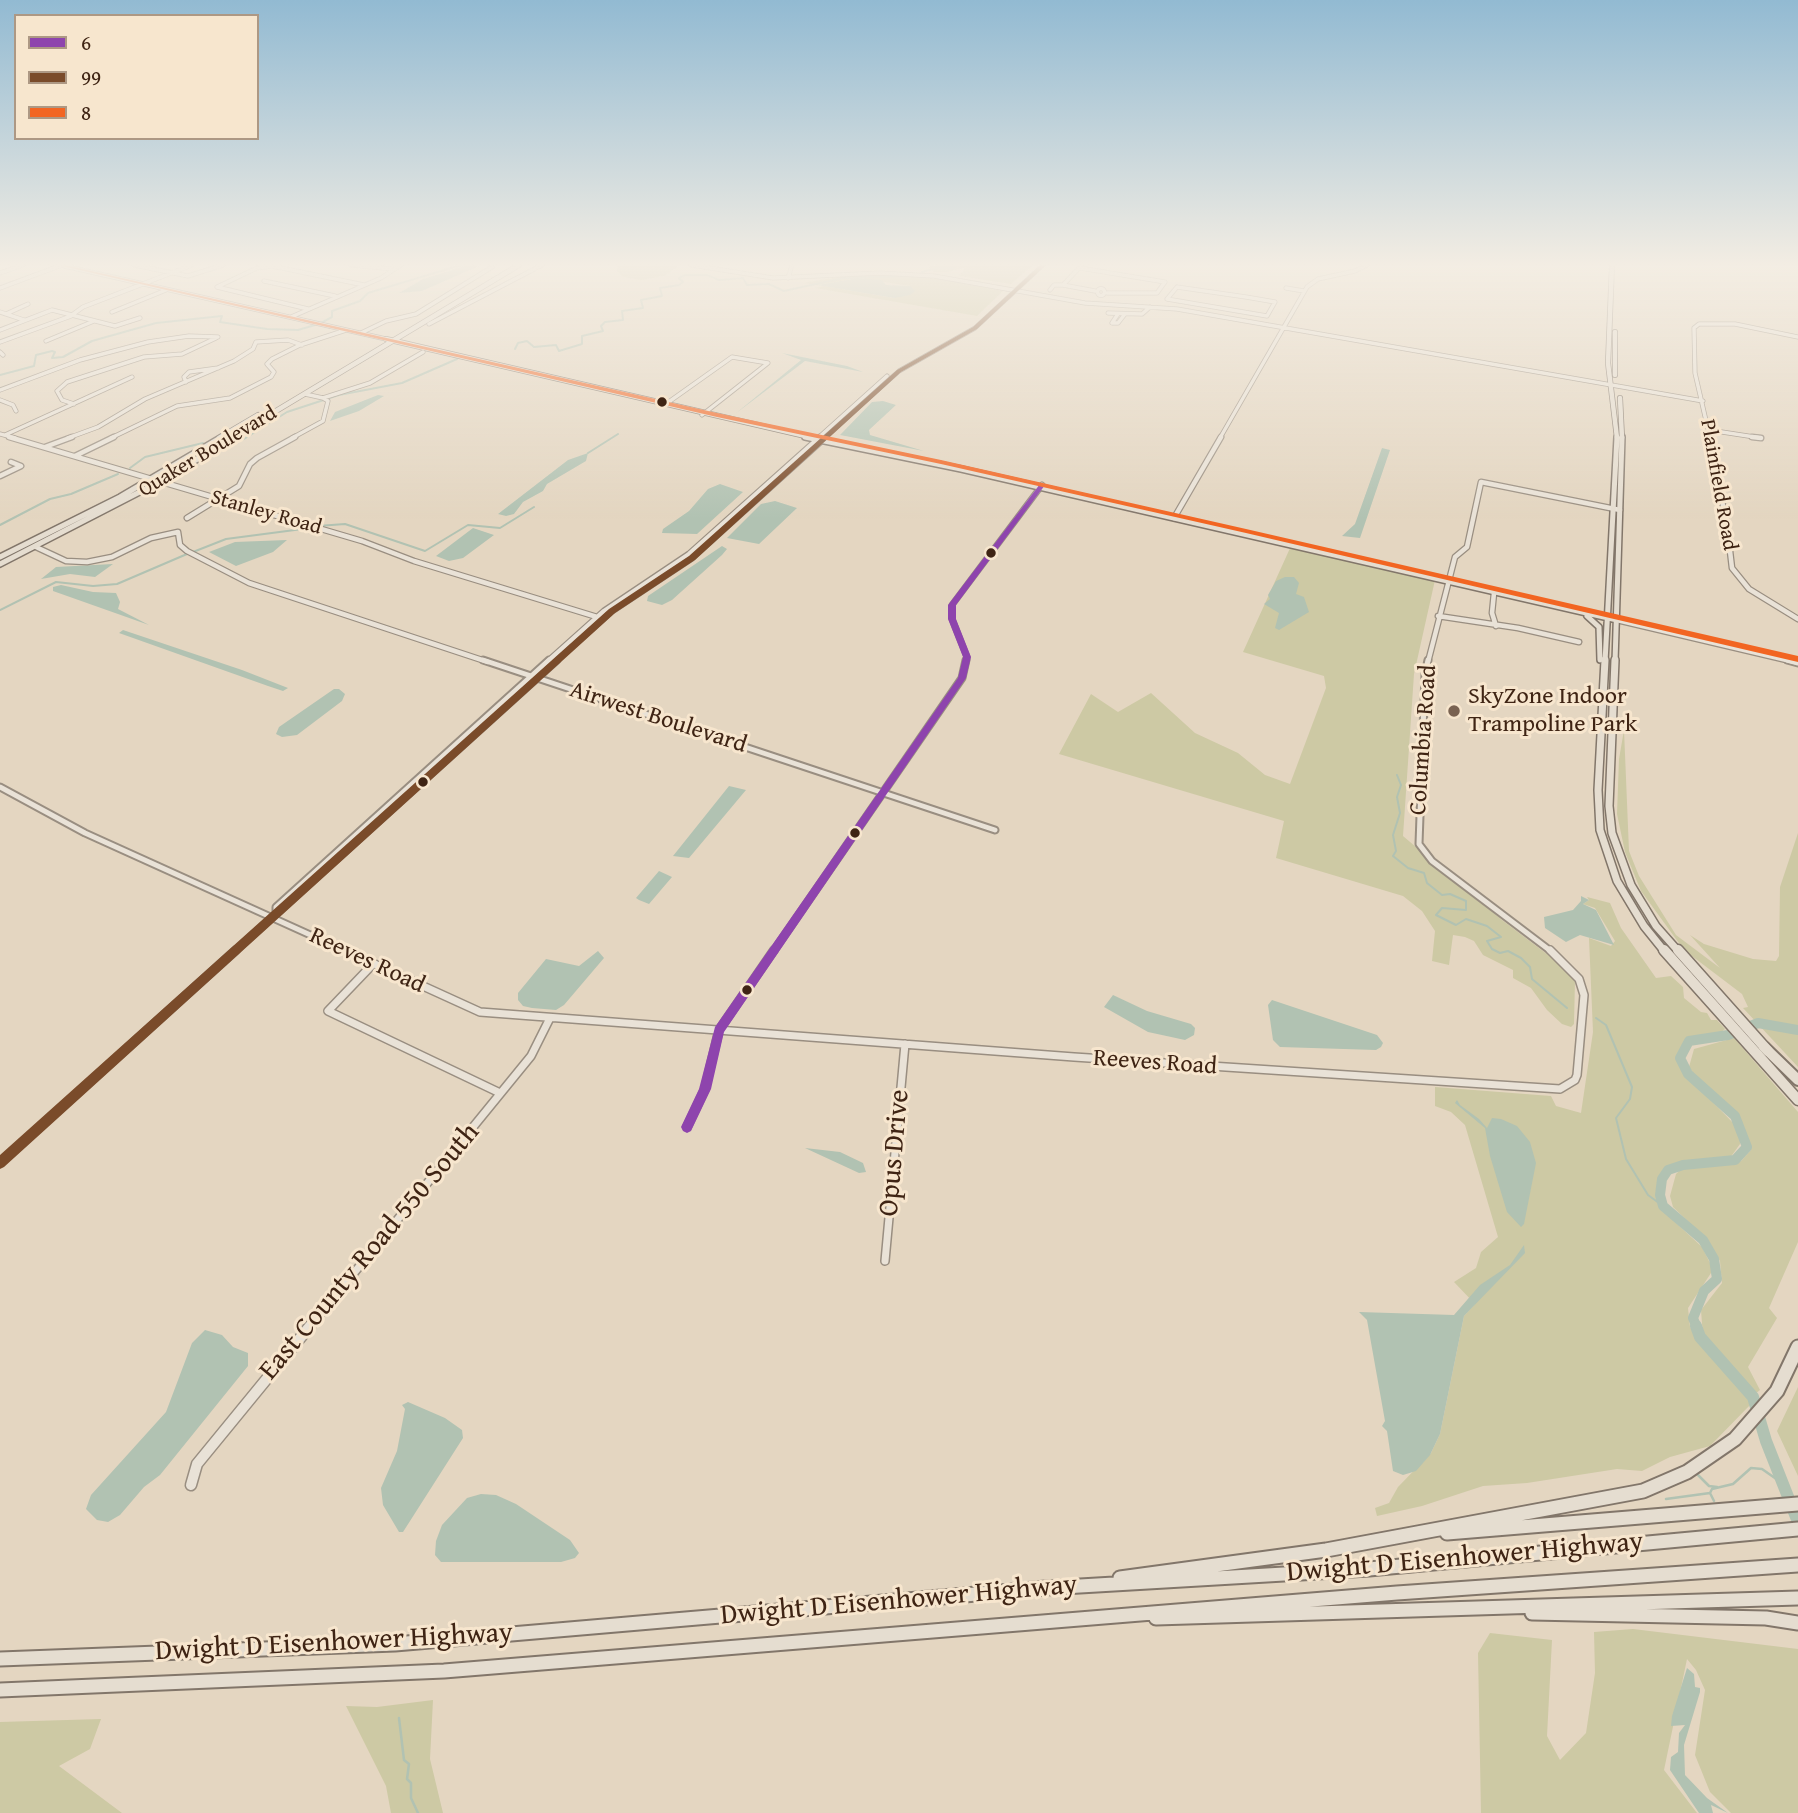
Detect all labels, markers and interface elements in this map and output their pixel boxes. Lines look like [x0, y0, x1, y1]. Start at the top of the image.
legend [14, 14, 259, 140]
text: 6 [81, 27, 91, 58]
text: 99 [81, 62, 101, 93]
text: 8 [81, 97, 91, 128]
unlabelled marker [655, 395, 669, 409]
street label: Quaker Boulevard [134, 401, 282, 503]
street label: Plainfield Road [1694, 417, 1742, 553]
street label: Stanley Road [208, 485, 324, 541]
unlabelled marker [984, 546, 998, 560]
street label: Columbia Road [1404, 664, 1444, 816]
street label: Airwest Boulevard [566, 676, 750, 760]
place label: SkyZone Indoor Trampoline Park [1468, 683, 1637, 739]
marker: SkyZone Indoor Trampoline Park [1446, 703, 1462, 719]
unlabelled marker [416, 775, 430, 789]
unlabelled marker [848, 826, 862, 840]
street label: Reeves Road [305, 922, 429, 1000]
unlabelled marker [740, 983, 754, 997]
street label: Reeves Road [1092, 1044, 1218, 1082]
street label: Opus Drive [873, 1088, 917, 1218]
street label: East County Road 550 South [253, 1117, 487, 1387]
street label: Dwight D Eisenhower Highway [1285, 1526, 1645, 1590]
street label: Dwight D Eisenhower Highway [719, 1569, 1079, 1633]
street label: Dwight D Eisenhower Highway [154, 1617, 514, 1669]

